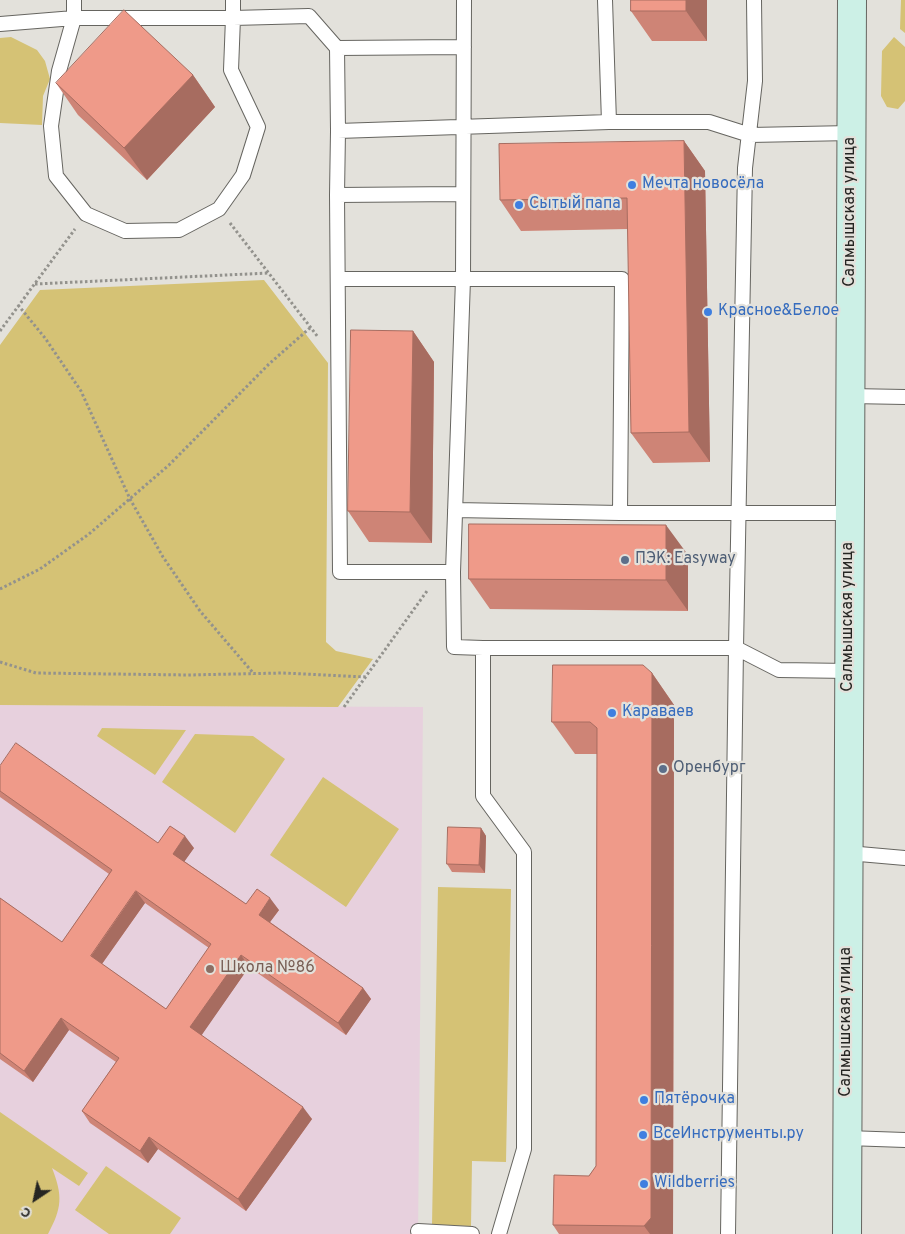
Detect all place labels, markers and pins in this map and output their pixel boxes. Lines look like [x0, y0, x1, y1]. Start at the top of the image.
place label: Мечта новосёла [642, 175, 764, 195]
marker: Мечта новосёла [626, 179, 638, 191]
place label: Сытый папа [529, 195, 621, 215]
marker: Сытый папа [513, 199, 525, 211]
place label: Красное&Белое [718, 302, 839, 322]
marker: Красное&Белое [702, 306, 714, 318]
place label: ПЭК: Easyway [635, 550, 736, 570]
marker: ПЭК: Easyway [619, 554, 631, 566]
place label: Караваев [622, 703, 694, 723]
marker: Караваев [606, 707, 618, 719]
place label: Оренбург [673, 759, 746, 779]
marker: Оренбург [657, 763, 669, 775]
place label: Школа №86 [220, 959, 315, 979]
marker: Школа №86 [204, 963, 216, 975]
place label: Пятёрочка [654, 1090, 735, 1110]
marker: Пятёрочка [638, 1094, 650, 1106]
place label: ВсеИнструменты.ру [653, 1125, 804, 1145]
marker: ВсеИнструменты.ру [637, 1129, 649, 1141]
place label: Wildberries [654, 1174, 735, 1194]
marker: Wildberries [638, 1178, 650, 1190]

